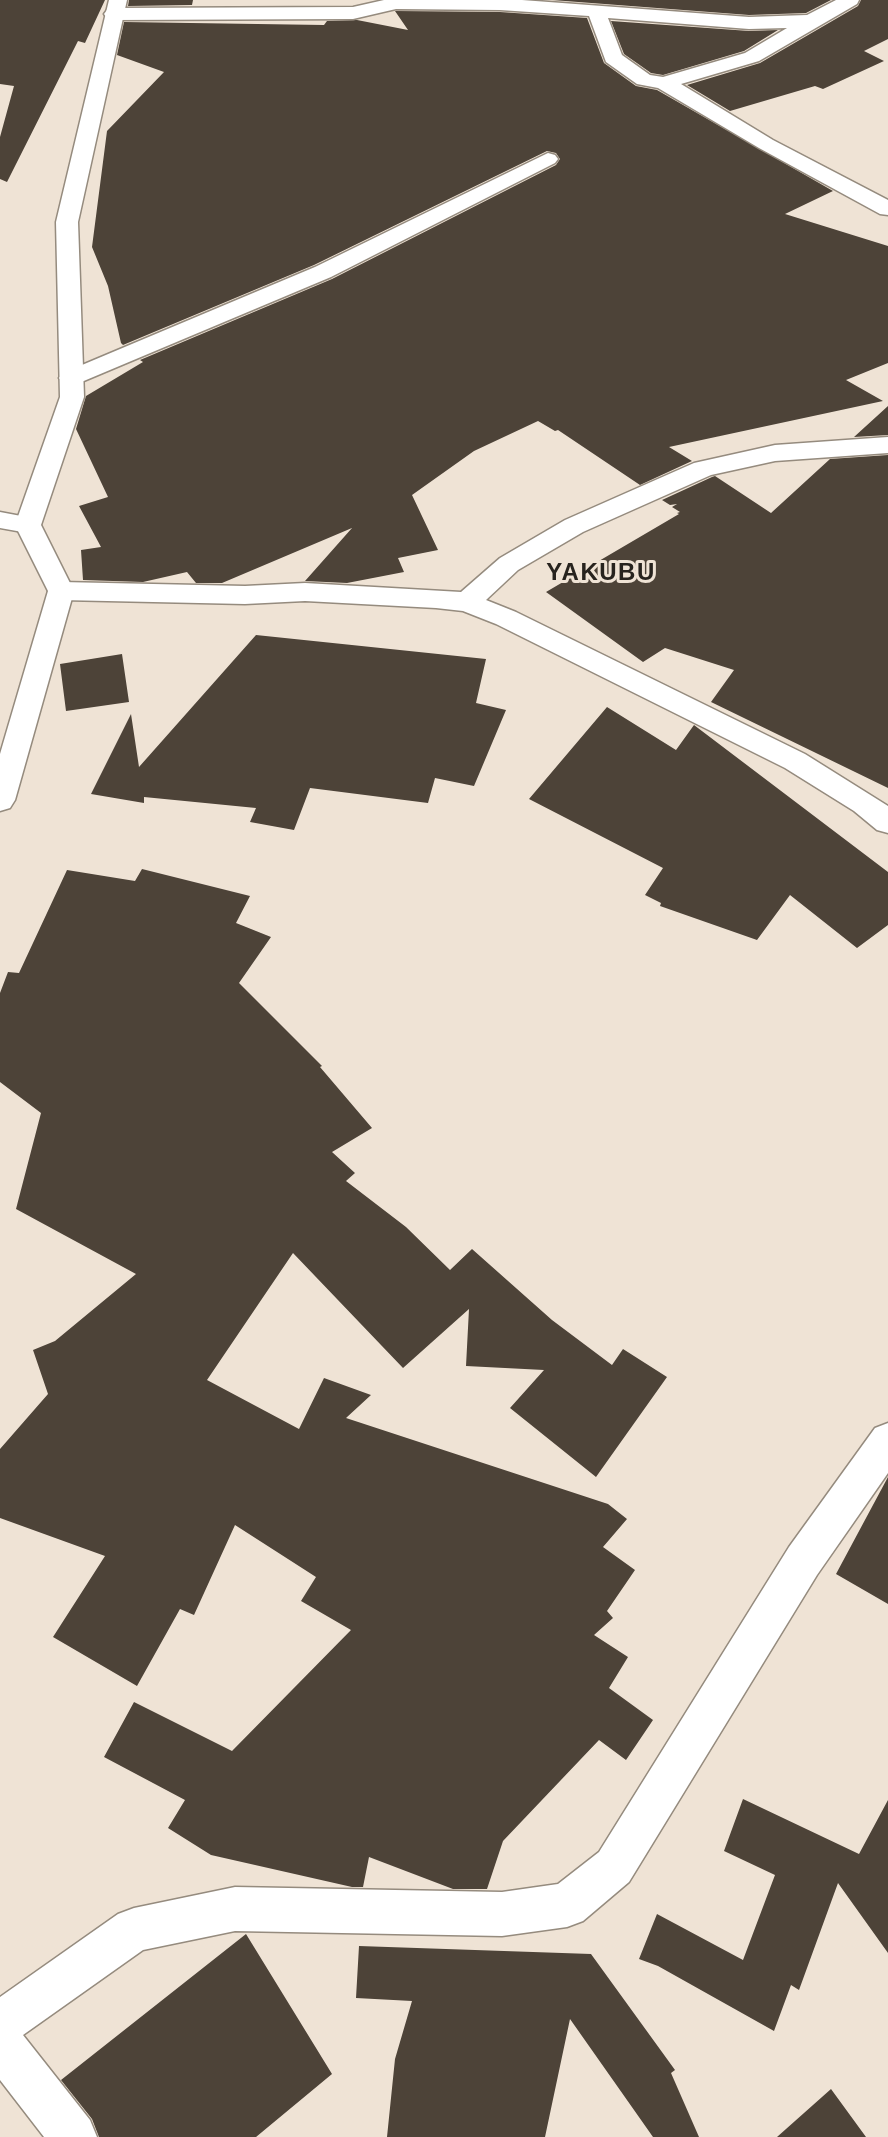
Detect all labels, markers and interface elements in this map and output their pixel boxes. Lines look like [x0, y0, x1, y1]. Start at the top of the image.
district label: YAKUBU [546, 559, 656, 587]

